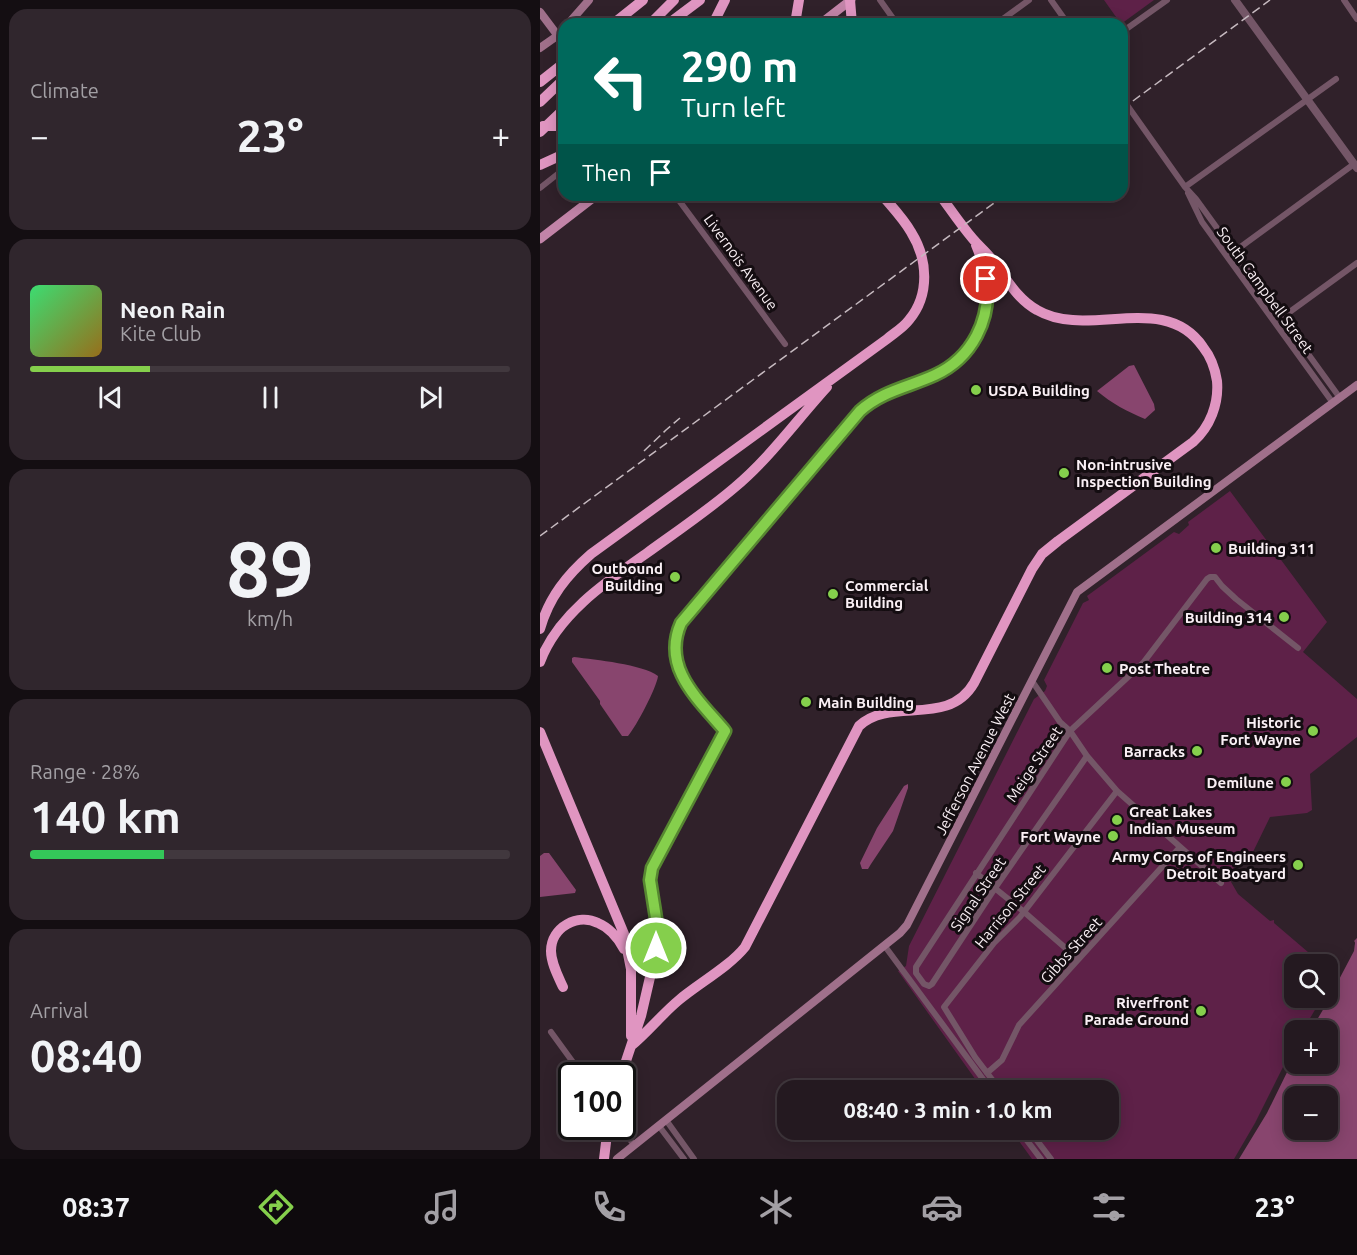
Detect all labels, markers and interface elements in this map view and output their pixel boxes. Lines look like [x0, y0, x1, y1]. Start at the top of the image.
icon: left [582, 42, 660, 120]
text: 290 m [681, 43, 798, 90]
text: Climate [30, 79, 99, 102]
text: Turn left [681, 92, 785, 122]
text: 23° [237, 110, 303, 161]
text: − [30, 117, 49, 154]
text: + [491, 117, 510, 154]
icon: arrive [644, 156, 677, 189]
text: Then [582, 160, 632, 185]
street label: Livernois Avenue [701, 211, 781, 313]
street label: South Campbell Street [1213, 224, 1317, 357]
pin [960, 253, 1011, 304]
icon: arrive [969, 262, 1002, 295]
text: Neon Rain [120, 297, 225, 322]
text: Kite Club [120, 322, 202, 345]
icon: previous [94, 381, 127, 414]
icon: pause [254, 381, 287, 414]
icon: next [414, 381, 447, 414]
place label: USDA Building [988, 382, 1090, 399]
marker: USDA Building [969, 383, 983, 397]
place label: Non-intrusive Inspection Building [1076, 456, 1212, 490]
marker: Non-intrusive Inspection Building [1057, 466, 1071, 480]
text: 89 [226, 524, 314, 612]
place label: Building 311 [1228, 540, 1315, 557]
marker: Building 311 [1209, 541, 1223, 555]
place label: Outbound Building [591, 560, 663, 594]
marker: Outbound Building [668, 570, 682, 584]
place label: Commercial Building [845, 577, 929, 611]
marker: Commercial Building [826, 587, 840, 601]
text: km/h [247, 607, 293, 630]
place label: Building 314 [1185, 609, 1272, 626]
marker: Building 314 [1277, 610, 1291, 624]
place label: Post Theatre [1119, 660, 1210, 677]
marker: Post Theatre [1100, 661, 1114, 675]
street label: Jefferson Avenue West [932, 690, 1018, 838]
place label: Main Building [818, 694, 914, 711]
marker: Main Building [799, 695, 813, 709]
place label: Historic Fort Wayne [1220, 714, 1301, 748]
street label: Meige Street [1003, 723, 1065, 805]
marker: Historic Fort Wayne [1306, 724, 1320, 738]
place label: Barracks [1124, 743, 1185, 760]
marker: Barracks [1190, 744, 1204, 758]
text: Range · 28% [30, 760, 140, 783]
place label: Demilune [1207, 774, 1274, 791]
marker: Demilune [1279, 775, 1293, 789]
text: 140 km [30, 791, 181, 842]
place label: Great Lakes Indian Museum [1129, 803, 1235, 837]
marker: Great Lakes Indian Museum [1110, 813, 1124, 827]
place label: Fort Wayne [1020, 828, 1101, 845]
marker: Fort Wayne [1106, 829, 1120, 843]
place label: Army Corps of Engineers Detroit Boatyard [1112, 848, 1286, 882]
street label: Signal Street [947, 854, 1009, 934]
marker: Army Corps of Engineers Detroit Boatyard [1291, 858, 1305, 872]
street label: Harrison Street [971, 861, 1049, 951]
street label: Gibbs Street [1037, 913, 1105, 987]
position arrow [624, 916, 688, 980]
map controls [1284, 954, 1338, 1140]
button: search [1284, 954, 1338, 1008]
place label: Riverfront Parade Ground [1084, 994, 1190, 1028]
text: Arrival [30, 999, 88, 1022]
marker: Riverfront Parade Ground [1194, 1004, 1208, 1018]
button: + [1284, 1020, 1338, 1074]
text: 08:40 [30, 1030, 143, 1081]
speed limit sign: 100 [558, 1062, 636, 1140]
button: − [1284, 1086, 1338, 1140]
text: 08:40 · 3 min · 1.0 km [843, 1097, 1053, 1122]
icon: directions [255, 1186, 297, 1228]
icon: music [421, 1186, 463, 1228]
icon: phone [588, 1186, 630, 1228]
icon: climate [755, 1186, 797, 1228]
icon: car [921, 1186, 963, 1228]
icon: filters [1088, 1186, 1130, 1228]
text: 08:37 [62, 1192, 130, 1222]
text: 23° [1255, 1192, 1295, 1222]

